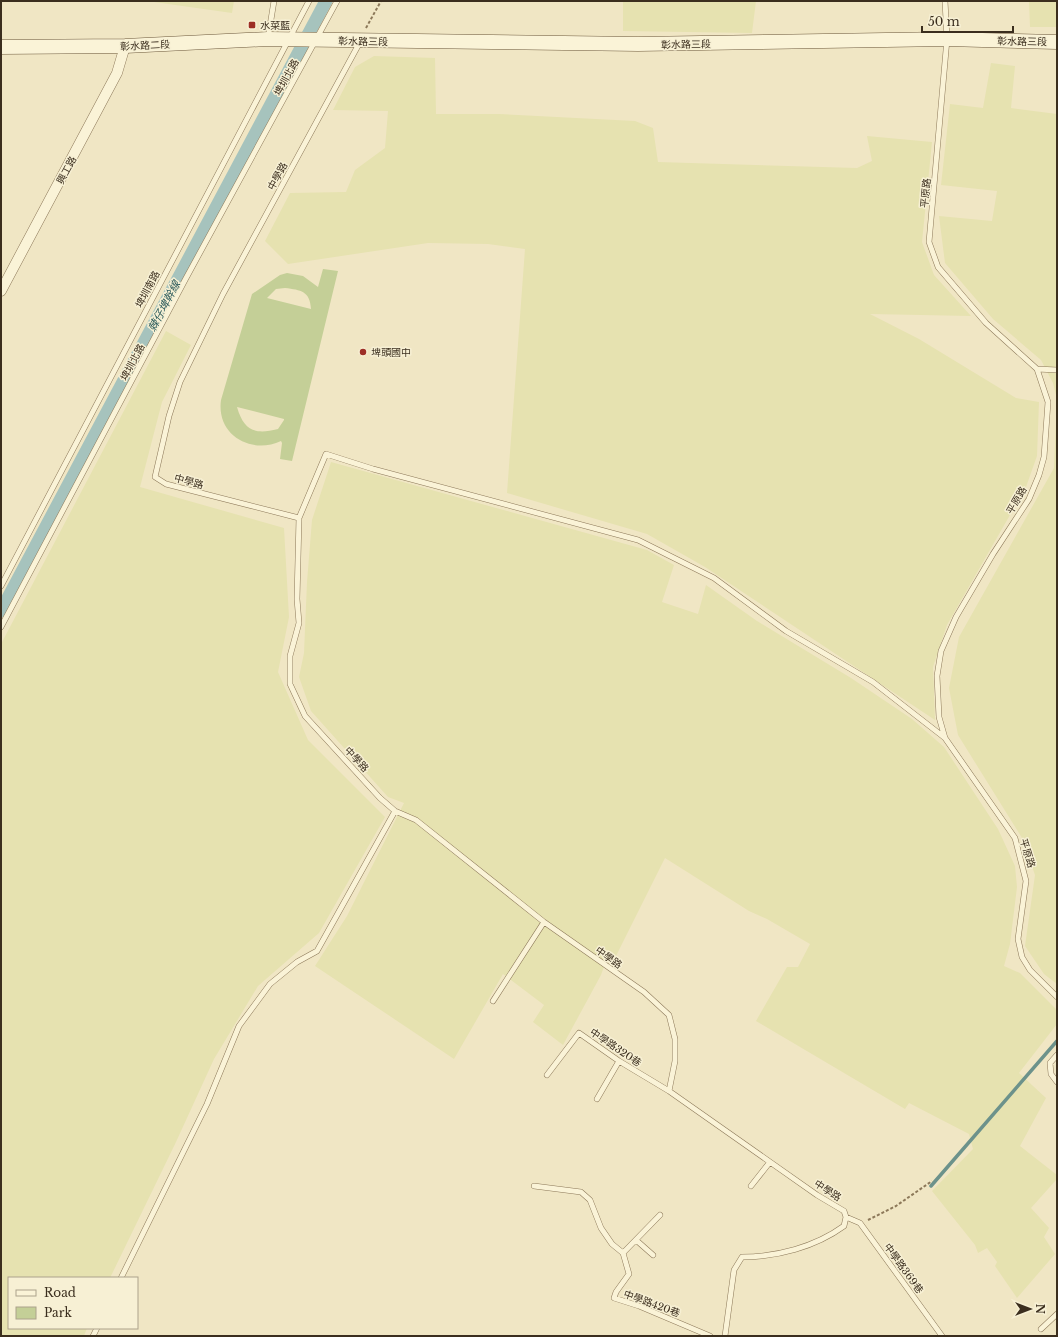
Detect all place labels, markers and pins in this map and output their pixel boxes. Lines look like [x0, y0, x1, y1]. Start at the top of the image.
place label: 水菜藍 [260, 19, 290, 32]
marker: 水菜藍 [247, 20, 257, 30]
place label: 埤頭國中 [371, 346, 411, 359]
marker: 埤頭國中 [358, 347, 368, 357]

